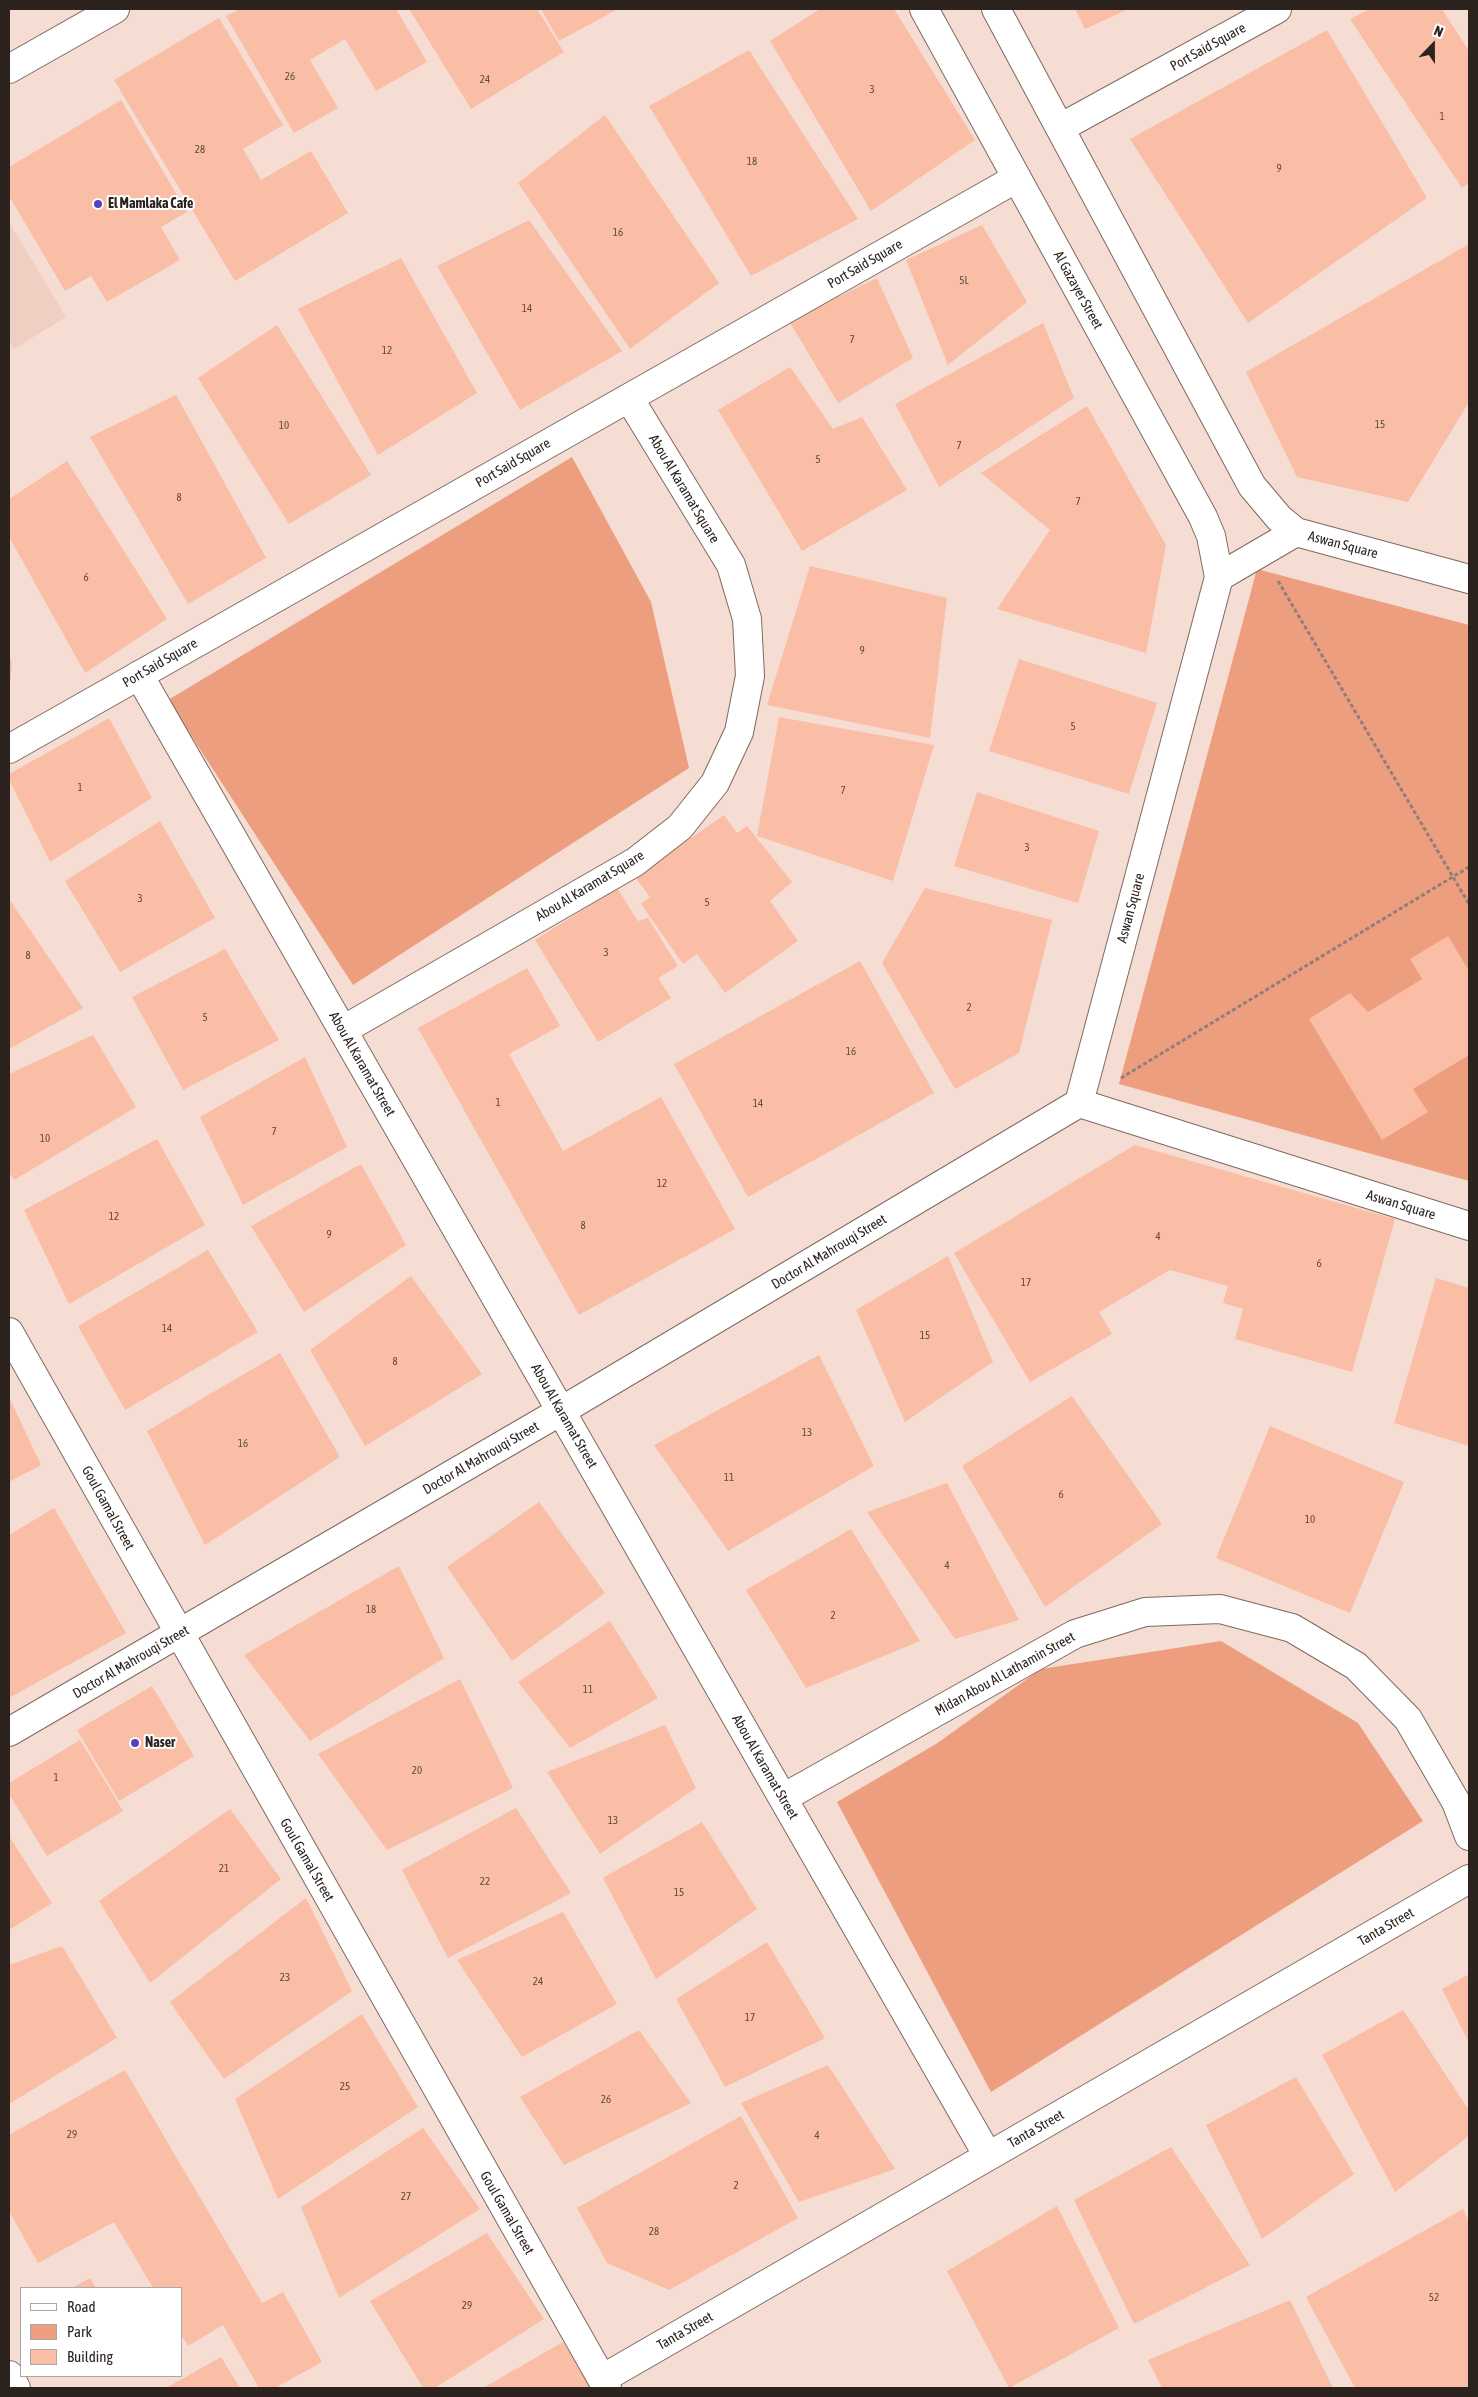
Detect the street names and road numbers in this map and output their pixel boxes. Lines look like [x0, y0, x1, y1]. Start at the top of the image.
street label: Port Said Square [1167, 19, 1249, 75]
street label: Port Said Square [825, 236, 905, 292]
street label: Al Gazayer Street [1050, 248, 1106, 332]
street label: Abou Al Karamat Square [645, 432, 723, 546]
street label: Port Said Square [473, 435, 553, 491]
street label: Aswan Square [1306, 528, 1380, 562]
street label: Port Said Square [120, 635, 200, 691]
street label: Abou Al Karamat Square [533, 847, 647, 925]
street label: Aswan Square [1114, 871, 1148, 945]
street label: Abou Al Karamat Street [325, 1009, 399, 1119]
street label: Aswan Square [1364, 1187, 1438, 1223]
street label: Doctor Al Mahrouqi Street [768, 1211, 890, 1293]
street label: Abou Al Karamat Street [527, 1361, 601, 1471]
street label: Doctor Al Mahrouqi Street [420, 1418, 542, 1498]
street label: Goul Gamal Street [78, 1463, 138, 1553]
street label: Doctor Al Mahrouqi Street [70, 1622, 192, 1702]
street label: Midan Abou Al Lathamin Street [932, 1628, 1078, 1720]
street label: Abou Al Karamat Street [728, 1712, 802, 1822]
street label: Goul Gamal Street [276, 1815, 338, 1905]
street label: Tanta Street [1355, 1904, 1417, 1950]
street label: Tanta Street [1005, 2106, 1067, 2152]
street label: Goul Gamal Street [476, 2168, 538, 2258]
street label: Tanta Street [654, 2308, 716, 2354]

